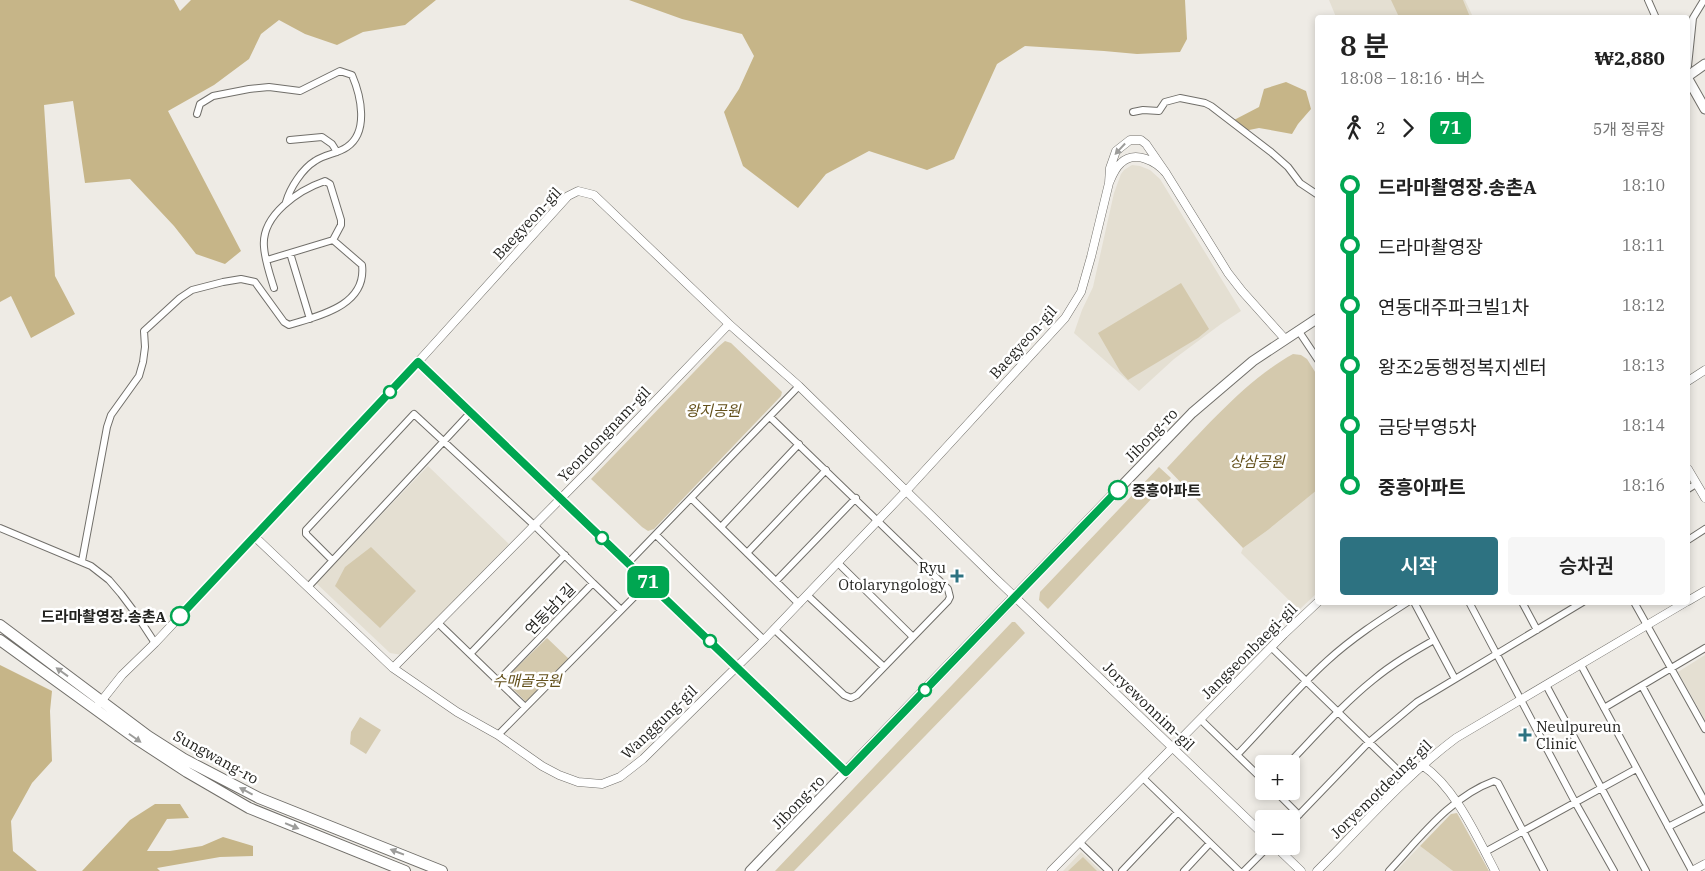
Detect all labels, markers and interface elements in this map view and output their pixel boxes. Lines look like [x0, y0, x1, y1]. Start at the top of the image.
text: 8 분 [1340, 27, 1389, 64]
text: ₩2,880 [1595, 46, 1665, 70]
text: 18:08 – 18:16 · 버스 [1340, 68, 1485, 88]
icon: walk [1340, 114, 1368, 142]
icon: forward [1394, 114, 1422, 142]
text: 71 [1440, 116, 1461, 139]
text: 2 [1376, 118, 1386, 138]
text: 5개 정류장 [1593, 119, 1665, 139]
one-way arrow [1114, 142, 1126, 154]
text: 드라마촬영장.송촌A [1378, 175, 1536, 199]
text: 18:10 [1622, 175, 1665, 195]
street label: Baegyeon-gil [489, 183, 565, 263]
text: 드라마촬영장 [1378, 235, 1483, 259]
text: 18:11 [1622, 235, 1665, 255]
text: 연동대주파크빌1차 [1378, 295, 1529, 319]
text: 18:12 [1622, 295, 1665, 315]
street label: Baegyeon-gil [985, 301, 1061, 383]
text: 왕조2동행정복지센터 [1378, 355, 1547, 379]
text: 18:13 [1622, 355, 1665, 375]
street label: Yeondongnam-gil [554, 382, 654, 486]
unlabelled marker [383, 385, 397, 399]
park label: 왕지공원 [685, 401, 742, 420]
street label: Jibong-ro [1121, 404, 1181, 466]
text: 금당부영5차 [1378, 415, 1477, 439]
text: 18:14 [1622, 415, 1665, 435]
park label: 상삼공원 [1229, 452, 1286, 471]
text: 중흥아파트 [1378, 475, 1465, 499]
text: 18:16 [1622, 475, 1665, 495]
marker: 중흥아파트 [1108, 480, 1128, 500]
place label: 중흥아파트 [1132, 481, 1201, 500]
unlabelled marker [595, 531, 609, 545]
button: 시작 [1340, 537, 1498, 595]
button: 승차권 [1508, 537, 1665, 595]
place label: Ryu Otolaryngology [838, 558, 946, 594]
line badge: 71 [626, 566, 670, 598]
marker: Ryu Otolaryngology [950, 569, 964, 583]
text: 71 [637, 570, 659, 593]
street label: 연동남1길 [521, 579, 579, 639]
street label: Jangseonbaegi-gil [1197, 599, 1301, 703]
marker: 드라마촬영장.송촌A [170, 606, 190, 626]
place label: 드라마촬영장.송촌A [41, 607, 167, 626]
unlabelled marker [703, 634, 717, 648]
street label: Joryewonnim-gil [1099, 658, 1199, 754]
one-way arrow [55, 667, 69, 677]
park label: 수매골공원 [492, 671, 563, 690]
street label: Wanggung-gil [617, 681, 701, 763]
unlabelled marker [918, 683, 932, 697]
place label: Neulpureun Clinic [1536, 717, 1622, 753]
street label: Sungwang-ro [170, 726, 262, 788]
marker: Neulpureun Clinic [1518, 728, 1532, 742]
one-way arrow [129, 733, 142, 743]
street label: Joryemotdeung-gil [1326, 736, 1436, 842]
map controls [1255, 755, 1300, 855]
button: + [1255, 755, 1300, 800]
street label: Jibong-ro [768, 771, 828, 833]
one-way arrow [239, 787, 253, 795]
button: − [1255, 810, 1300, 855]
one-way arrow [285, 822, 300, 830]
one-way arrow [389, 848, 404, 856]

